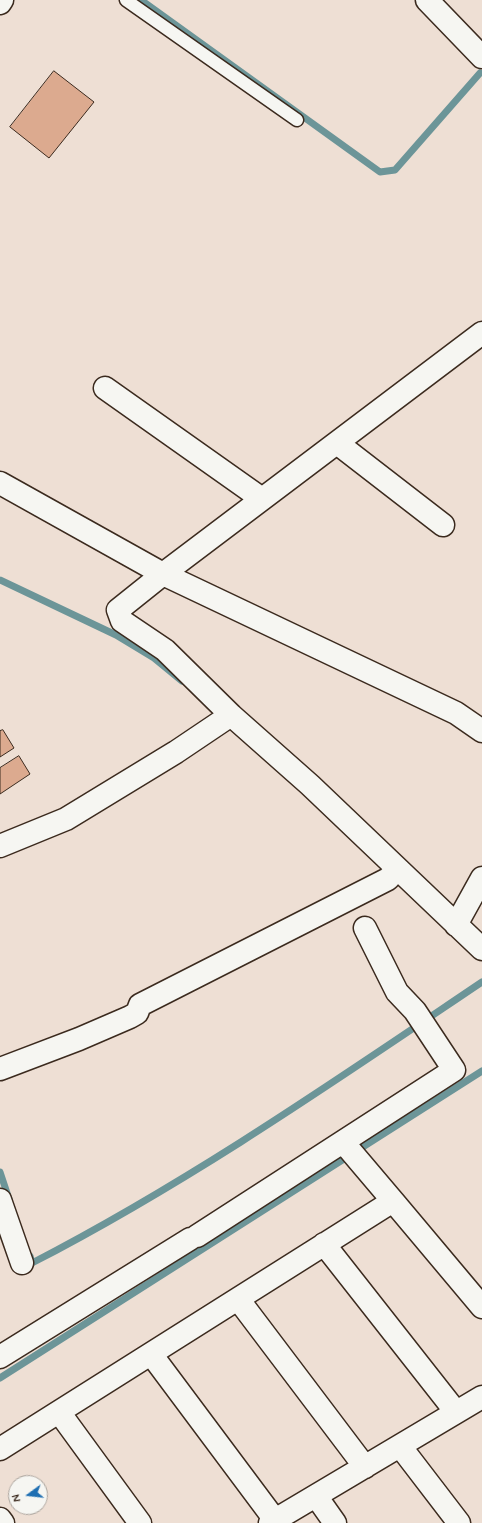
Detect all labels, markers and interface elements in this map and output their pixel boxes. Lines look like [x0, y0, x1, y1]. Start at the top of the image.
north arrow [8, 1475, 48, 1515]
text: N [10, 1493, 25, 1503]

